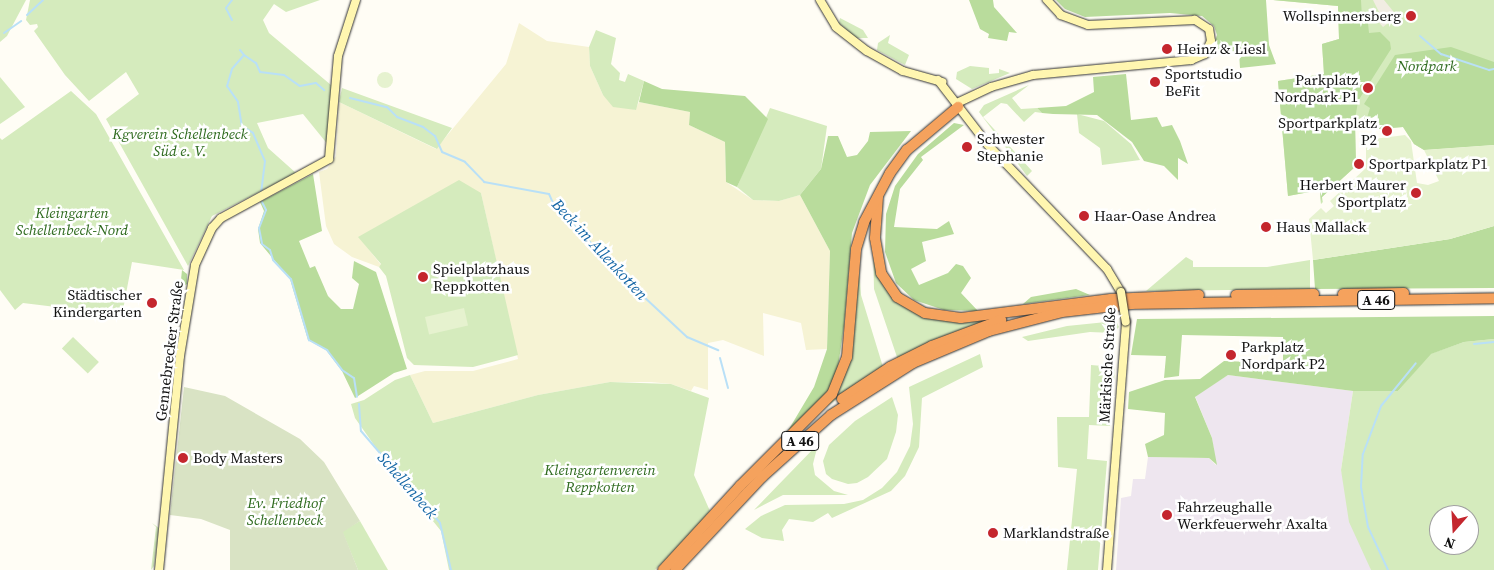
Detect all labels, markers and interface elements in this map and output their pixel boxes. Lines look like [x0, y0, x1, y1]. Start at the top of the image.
place label: Wollspinnersberg [1282, 7, 1401, 25]
marker: Wollspinnersberg [1405, 10, 1417, 22]
place label: Heinz & Liesl [1177, 40, 1266, 58]
marker: Heinz & Liesl [1161, 43, 1173, 55]
park label: Nordpark [1397, 57, 1457, 75]
place label: Sportstudio BeFit [1165, 64, 1242, 99]
place label: Parkplatz Nordpark P1 [1274, 70, 1358, 105]
marker: Sportstudio BeFit [1149, 76, 1161, 88]
marker: Parkplatz Nordpark P1 [1362, 82, 1374, 94]
place label: Sportparkplatz P2 [1278, 113, 1377, 148]
park label: Kgverein Schellenbeck Süd e. V. [112, 124, 248, 159]
marker: Sportparkplatz P2 [1381, 125, 1393, 137]
place label: Schwester Stephanie [977, 129, 1045, 164]
marker: Schwester Stephanie [961, 141, 973, 153]
place label: Sportparkplatz P1 [1369, 155, 1488, 173]
marker: Sportparkplatz P1 [1353, 158, 1365, 170]
place label: Herbert Maurer Sportplatz [1300, 175, 1406, 210]
marker: Herbert Maurer Sportplatz [1410, 187, 1422, 199]
water label: Beck im Allenkotten [548, 194, 652, 304]
park label: Kleingarten Schellenbeck-Nord [16, 203, 128, 238]
place label: Haar-Oase Andrea [1094, 207, 1216, 225]
marker: Haar-Oase Andrea [1078, 210, 1090, 222]
place label: Haus Mallack [1276, 218, 1367, 236]
marker: Haus Mallack [1260, 221, 1272, 233]
place label: Spielplatzhaus Reppkotten [433, 259, 530, 294]
marker: Spielplatzhaus Reppkotten [417, 271, 429, 283]
street label: Gennebrecker Straße [151, 280, 187, 422]
place label: Städtischer Kindergarten [53, 285, 142, 320]
road number: A 46 [1356, 288, 1396, 312]
marker: Städtischer Kindergarten [146, 297, 158, 309]
street label: Märkische Straße [1095, 306, 1119, 424]
place label: Parkplatz Nordpark P2 [1241, 337, 1325, 372]
marker: Parkplatz Nordpark P2 [1225, 349, 1237, 361]
road number: A 46 [780, 430, 820, 452]
water label: Schellenbeck [374, 448, 442, 522]
place label: Body Masters [193, 449, 283, 467]
marker: Body Masters [177, 452, 189, 464]
park label: Kleingartenverein Reppkotten [544, 460, 656, 495]
park label: Ev. Friedhof Schellenbeck [247, 493, 323, 528]
place label: Fahrzeughalle Werkfeuerwehr Axalta [1177, 497, 1328, 532]
north arrow [1429, 505, 1479, 555]
marker: Fahrzeughalle Werkfeuerwehr Axalta [1161, 509, 1173, 521]
place label: Marklandstraße [1003, 524, 1109, 542]
marker: Marklandstraße [987, 527, 999, 539]
text: N [1441, 532, 1458, 554]

